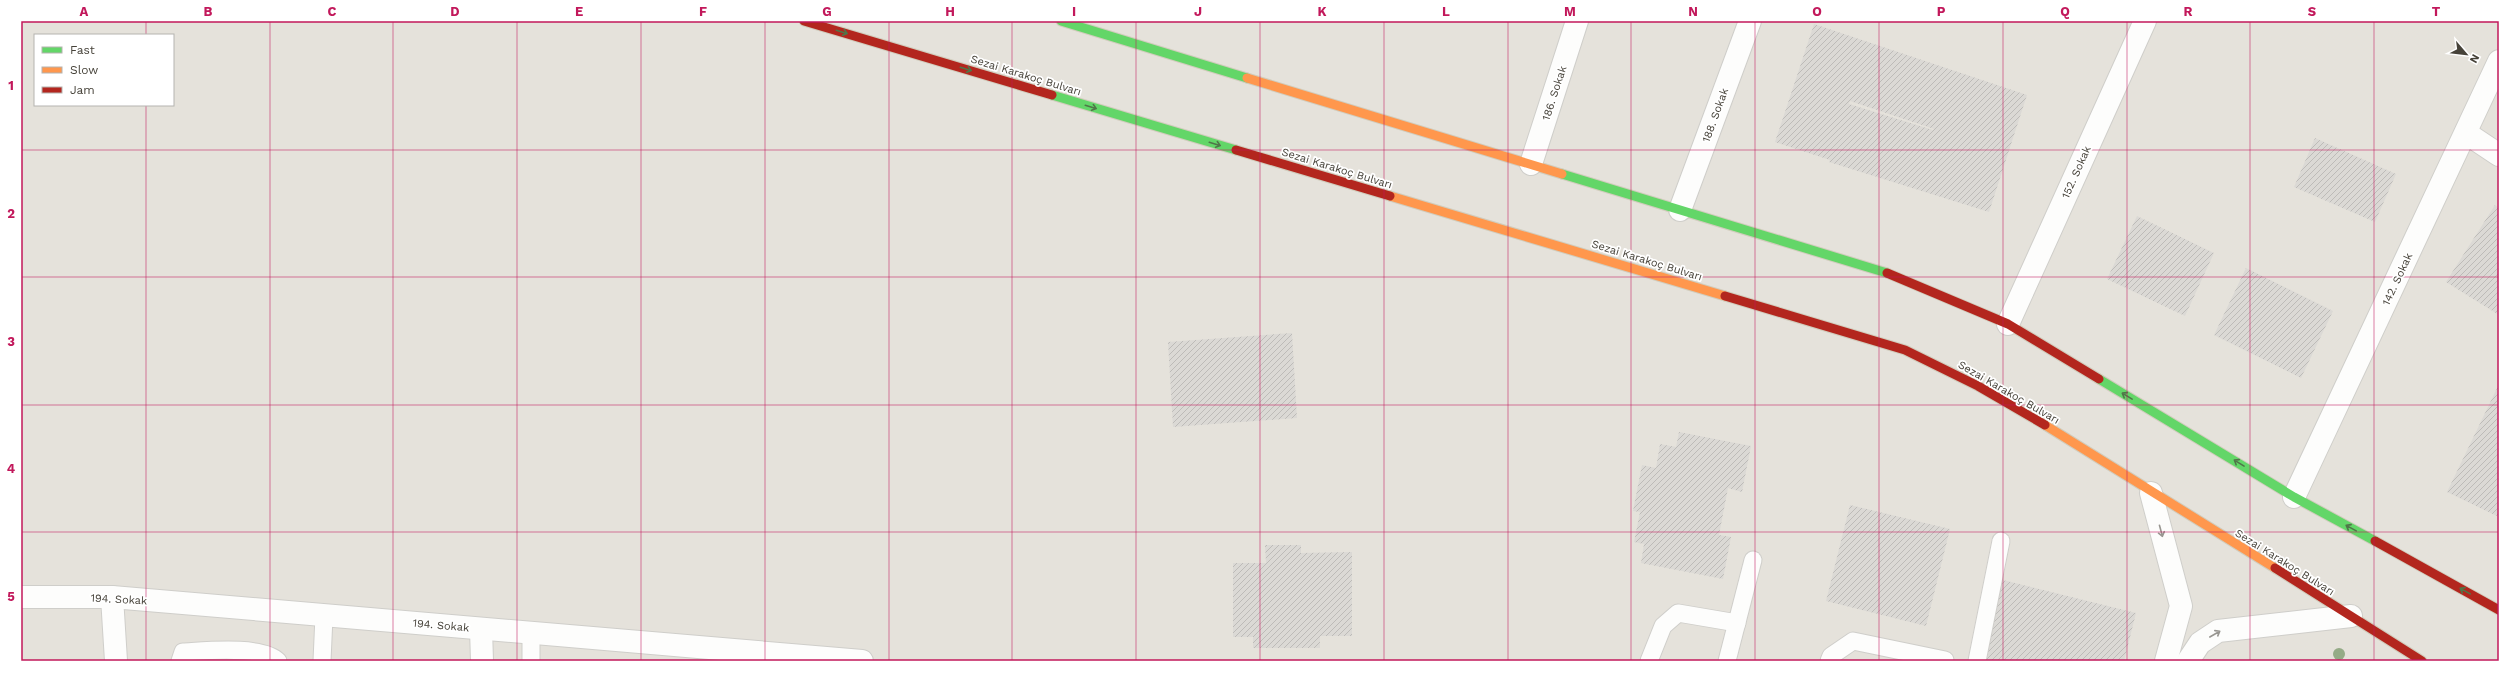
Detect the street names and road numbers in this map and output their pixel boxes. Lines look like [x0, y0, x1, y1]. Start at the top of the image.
street label: Sezai Karakoç Bulvarı [969, 52, 1083, 98]
street label: 186. Sokak [1540, 64, 1569, 122]
street label: 188. Sokak [1700, 86, 1731, 144]
street label: 152. Sokak [2059, 144, 2094, 200]
street label: Sezai Karakoç Bulvarı [1280, 145, 1394, 191]
street label: Sezai Karakoç Bulvarı [1590, 237, 1704, 283]
street label: 142. Sokak [2380, 251, 2415, 307]
street label: Sezai Karakoç Bulvarı [1956, 358, 2062, 427]
street label: Sezai Karakoç Bulvarı [2233, 526, 2337, 598]
street label: 194. Sokak [90, 592, 148, 607]
street label: 194. Sokak [412, 617, 470, 634]

